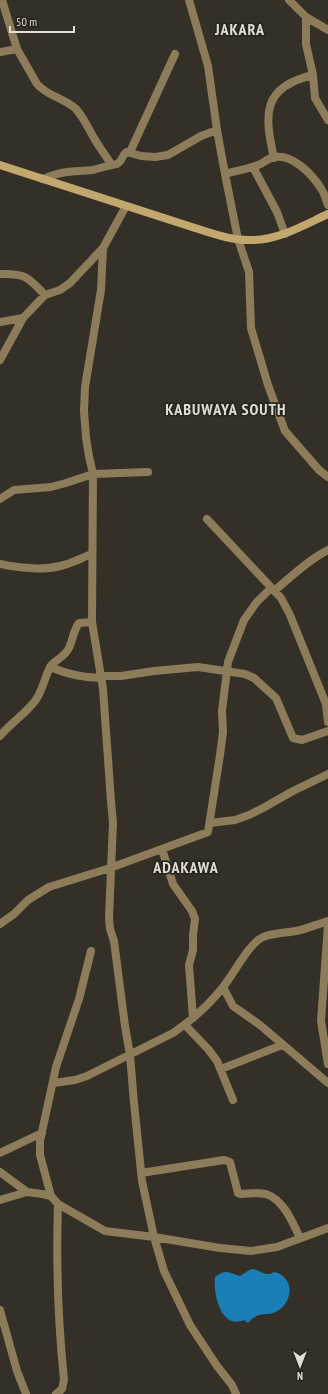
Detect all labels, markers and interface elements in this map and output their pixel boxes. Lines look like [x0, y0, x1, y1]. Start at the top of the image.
scale bar [10, 8, 74, 34]
text: 50 m [16, 14, 37, 29]
district label: JAKARA [214, 19, 265, 39]
district label: KABUWAYA SOUTH [165, 399, 287, 419]
district label: ADAKAWA [152, 857, 219, 877]
north arrow [280, 1346, 320, 1386]
text: N [297, 1369, 303, 1383]

